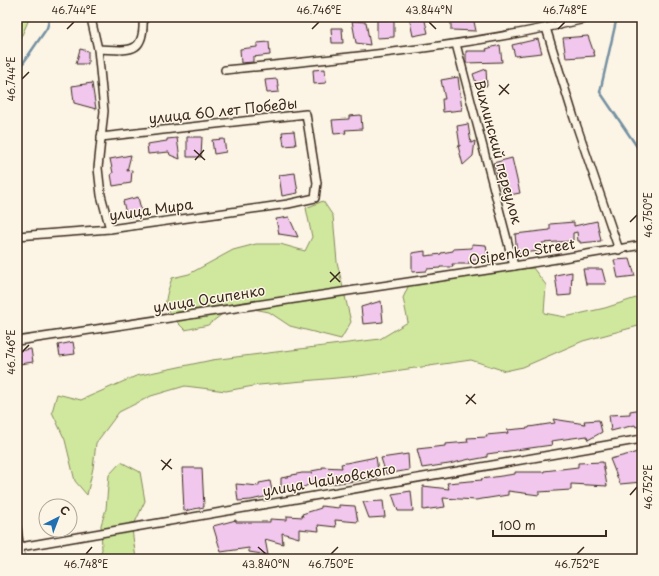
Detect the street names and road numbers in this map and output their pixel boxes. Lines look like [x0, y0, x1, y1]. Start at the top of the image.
street label: Вихлинский переулок [469, 77, 528, 227]
street label: улица 60 лет Победы [148, 92, 298, 129]
street label: улица Мира [108, 193, 194, 226]
street label: Osipenko Street [467, 233, 577, 270]
street label: улица Осипенко [151, 279, 267, 318]
street label: улица Чайковского [261, 457, 397, 502]

